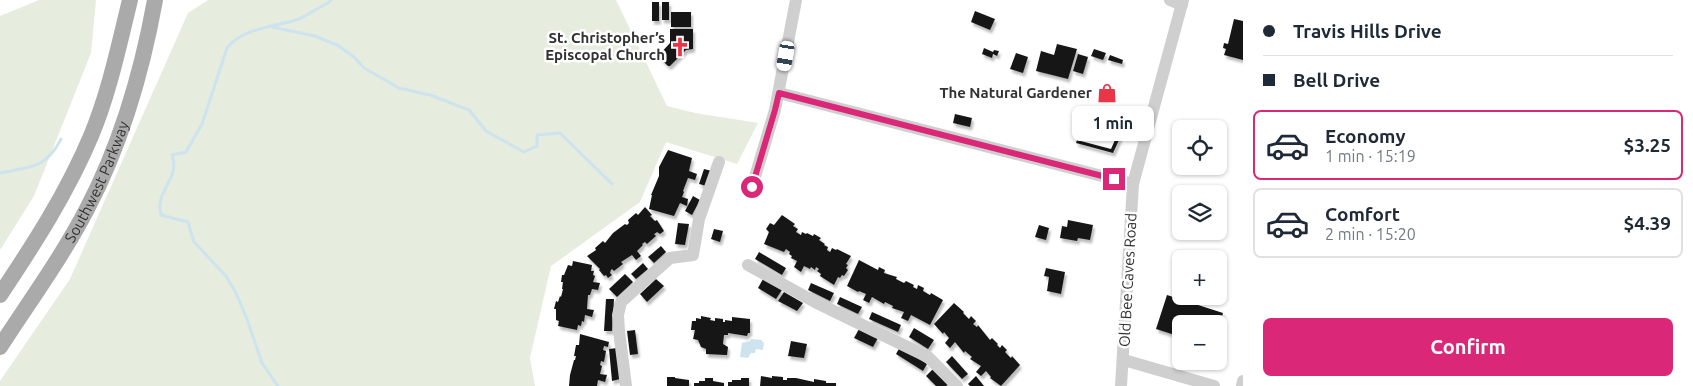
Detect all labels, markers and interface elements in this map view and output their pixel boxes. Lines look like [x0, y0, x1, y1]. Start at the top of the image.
text: Travis Hills Drive [1293, 20, 1442, 42]
place label: St. Christopher’s Episcopal Church [545, 29, 665, 63]
church icon: St. Christopher’s Episcopal Church [669, 36, 691, 58]
car [776, 40, 795, 72]
text: Bell Drive [1293, 69, 1380, 91]
shop icon: The Natural Gardener [1096, 82, 1118, 104]
place label: The Natural Gardener [939, 84, 1093, 101]
callout: 1 min [1073, 106, 1155, 142]
text: 1 min [1093, 114, 1133, 132]
street label: Southwest Parkway [61, 119, 132, 245]
map controls [1172, 120, 1227, 370]
button: locate [1172, 120, 1227, 175]
icon: car [1265, 123, 1310, 168]
text: Economy [1325, 125, 1406, 147]
text: $3.25 [1623, 134, 1671, 156]
text: 1 min · 15:19 [1325, 147, 1416, 165]
route end [1103, 168, 1125, 190]
route start [741, 176, 763, 198]
button: layers [1172, 185, 1227, 240]
icon: car [1265, 201, 1310, 246]
text: Comfort [1325, 203, 1400, 225]
street label: Old Bee Caves Road [1115, 212, 1140, 347]
text: $4.39 [1623, 212, 1671, 234]
text: 2 min · 15:20 [1325, 225, 1416, 243]
button: + [1172, 250, 1227, 305]
button: − [1172, 315, 1227, 370]
button: Confirm [1263, 318, 1673, 376]

